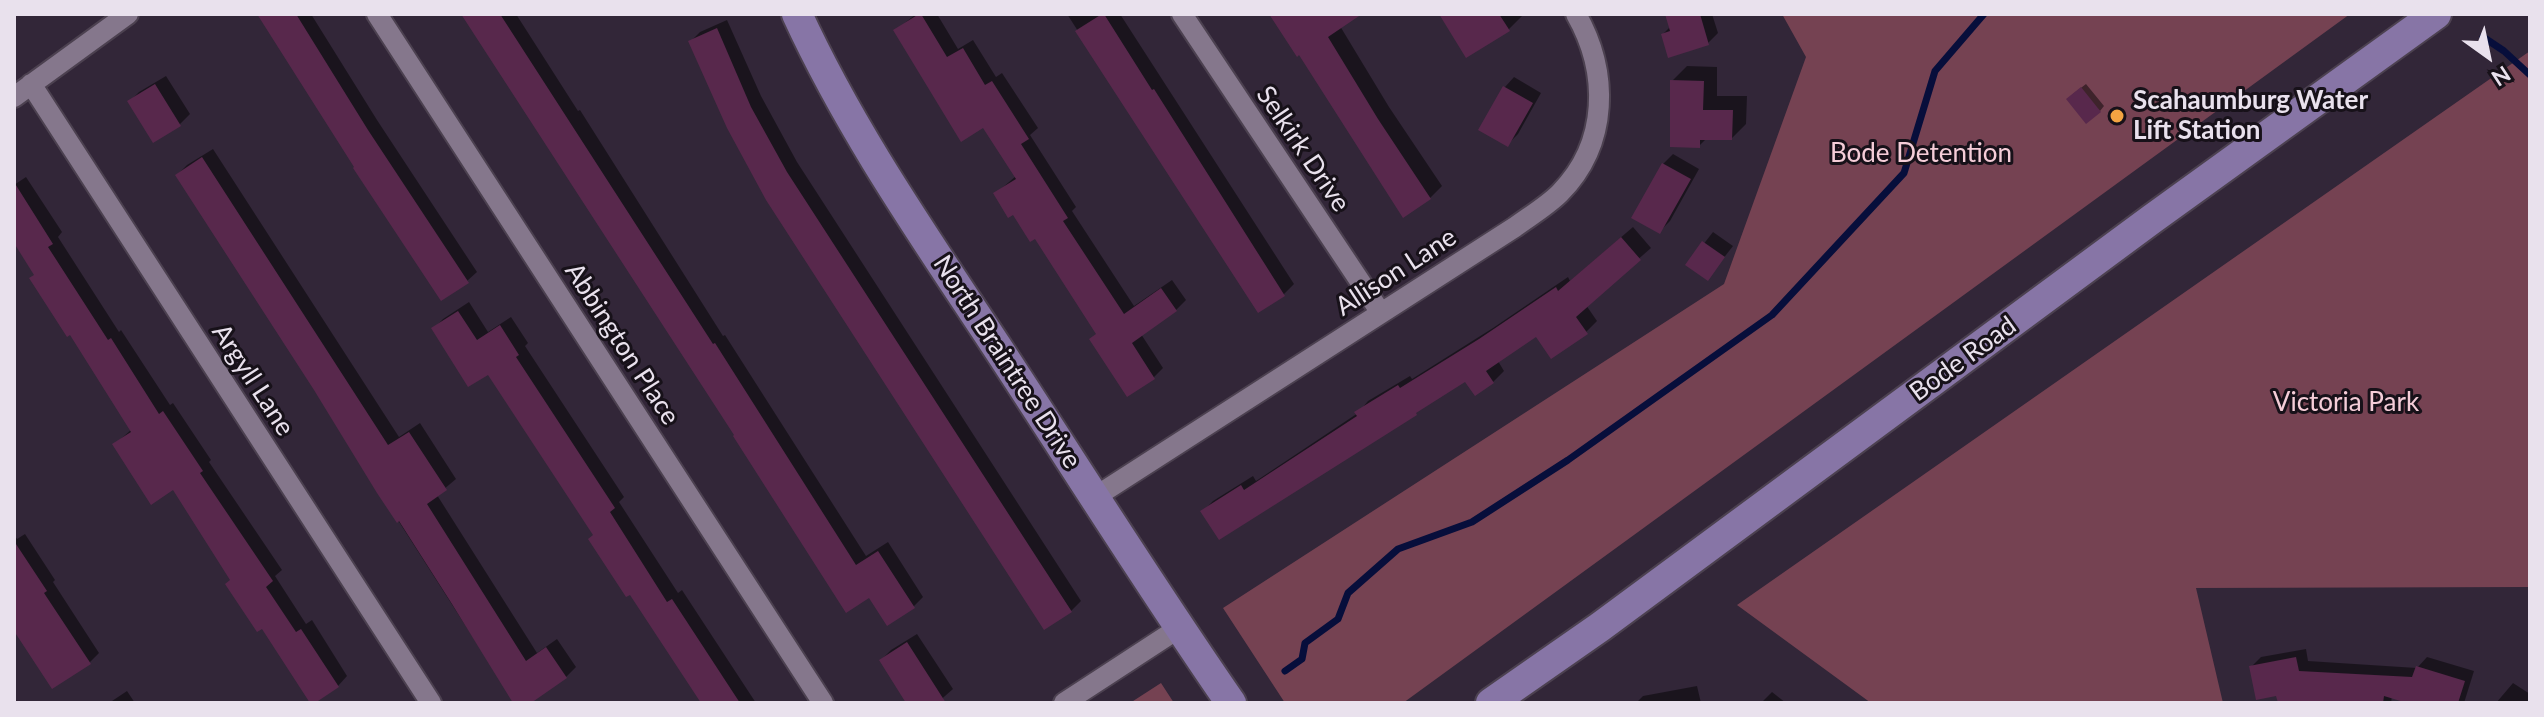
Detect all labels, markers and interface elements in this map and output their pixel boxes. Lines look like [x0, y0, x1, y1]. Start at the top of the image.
north arrow [2448, 16, 2528, 96]
text: N [2487, 61, 2516, 92]
street label: Selkirk Drive [1250, 80, 1356, 218]
place label: Scahaumburg Water Lift Station [2133, 85, 2368, 146]
marker: Scahaumburg Water Lift Station [2108, 107, 2126, 125]
park label: Bode Detention [1830, 138, 2012, 170]
street label: Allison Lane [1330, 221, 1462, 323]
street label: North Braintree Drive [926, 250, 1088, 474]
street label: Abbington Place [558, 257, 686, 431]
street label: Bode Road [1904, 310, 2022, 408]
street label: Argyll Lane [205, 318, 301, 442]
park label: Victoria Park [2273, 387, 2419, 419]

